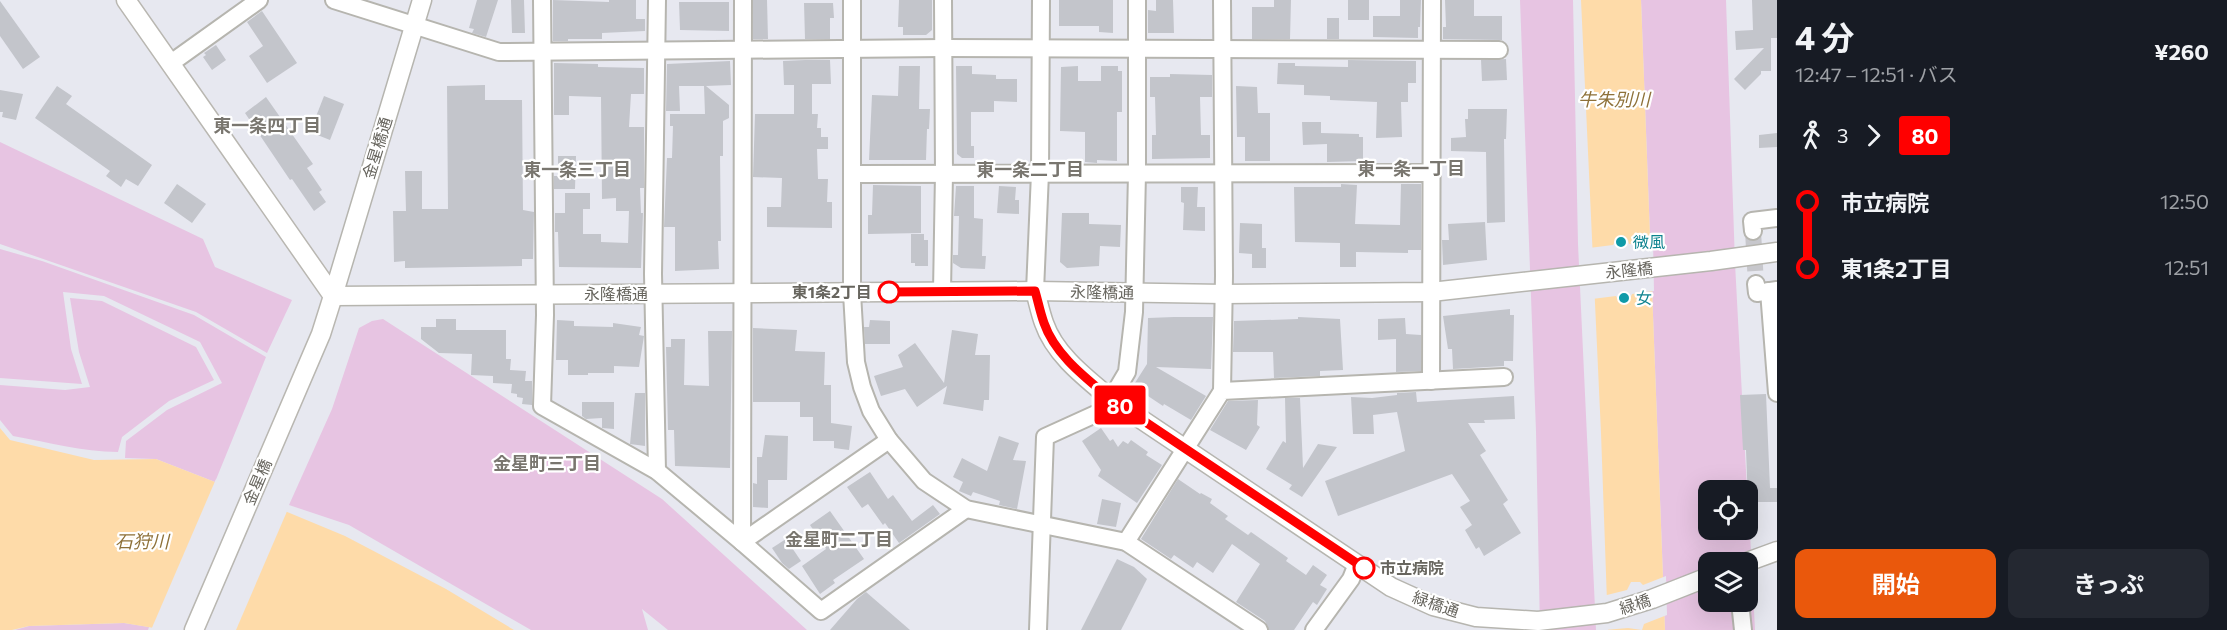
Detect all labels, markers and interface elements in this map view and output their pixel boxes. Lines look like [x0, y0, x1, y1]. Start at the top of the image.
text: 4 分 [1795, 16, 1855, 57]
text: ¥260 [2154, 38, 2209, 65]
text: 12:47 – 12:51 · バス [1795, 62, 1958, 86]
water label: 牛朱別川 [1578, 88, 1652, 110]
district label: 東一条四丁目 [213, 114, 321, 136]
street label: 金星橋通 [358, 114, 395, 181]
icon: walk [1795, 119, 1828, 152]
icon: forward [1857, 119, 1890, 152]
text: 3 [1837, 123, 1848, 147]
text: 80 [1911, 123, 1938, 148]
district label: 東一条一丁目 [1357, 157, 1465, 179]
district label: 東一条三丁目 [523, 158, 631, 180]
district label: 東一条二丁目 [976, 158, 1084, 180]
text: 市立病院 [1841, 189, 1929, 216]
text: 12:50 [2160, 189, 2209, 213]
place label: 微風 [1633, 232, 1665, 251]
marker: 微風 [1614, 235, 1628, 249]
text: 東1条2丁目 [1841, 255, 1951, 282]
text: 12:51 [2165, 255, 2209, 279]
street label: 永隆橋 [1604, 258, 1654, 281]
marker: 東1条2丁目 [878, 281, 900, 303]
street label: 永隆橋通 [1070, 281, 1134, 302]
place label: 東1条2丁目 [792, 282, 872, 301]
street label: 永隆橋通 [584, 284, 648, 303]
place label: 女 [1636, 288, 1652, 307]
marker: 女 [1617, 291, 1631, 305]
line badge: 80 [1093, 386, 1147, 424]
text: 80 [1107, 393, 1133, 418]
district label: 金星町三丁目 [493, 452, 601, 474]
street label: 金星橋 [238, 456, 275, 508]
map controls [1698, 480, 1758, 612]
button: locate [1698, 480, 1758, 540]
district label: 金星町二丁目 [785, 528, 893, 550]
water label: 石狩川 [115, 530, 171, 552]
button: 開始 [1795, 549, 1996, 618]
button: きっぷ [2008, 549, 2209, 618]
button: layers [1698, 552, 1758, 612]
marker: 市立病院 [1353, 557, 1375, 579]
place label: 市立病院 [1380, 558, 1444, 577]
street label: 緑橋通 [1410, 587, 1462, 620]
street label: 緑橋 [1617, 590, 1653, 618]

